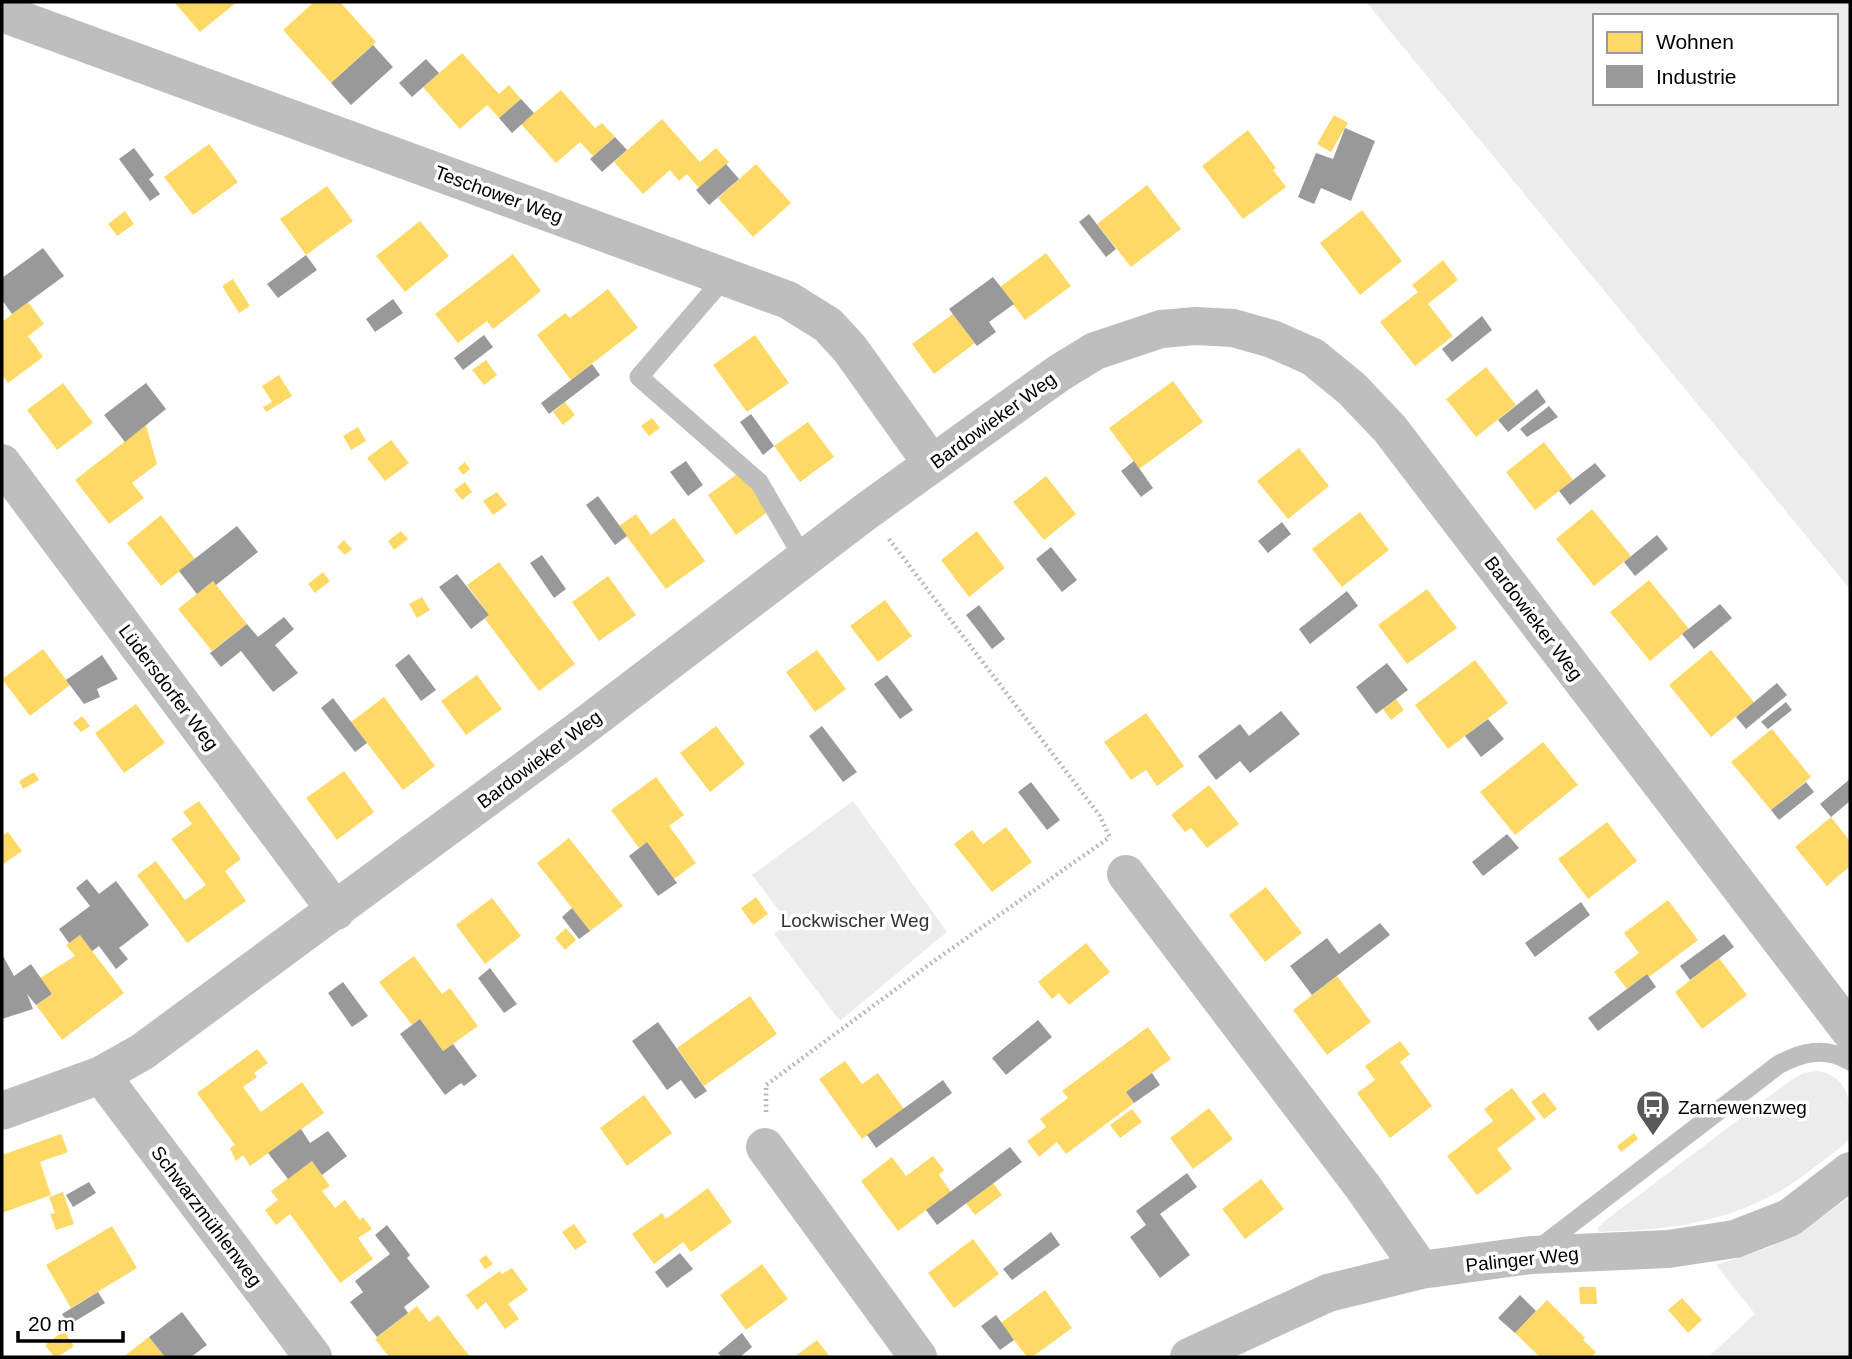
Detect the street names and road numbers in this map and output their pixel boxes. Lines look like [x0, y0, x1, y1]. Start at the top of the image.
street label: Teschower Weg [432, 162, 566, 227]
street label: Bardowieker Weg [927, 368, 1060, 473]
street label: Bardowieker Weg [1480, 552, 1587, 684]
street label: Lüdersdorfer Weg [115, 620, 223, 754]
street label: Bardowieker Weg [473, 706, 605, 813]
street label: Schwarzmühlenweg [147, 1142, 266, 1291]
street label: Palinger Weg [1464, 1243, 1580, 1276]

